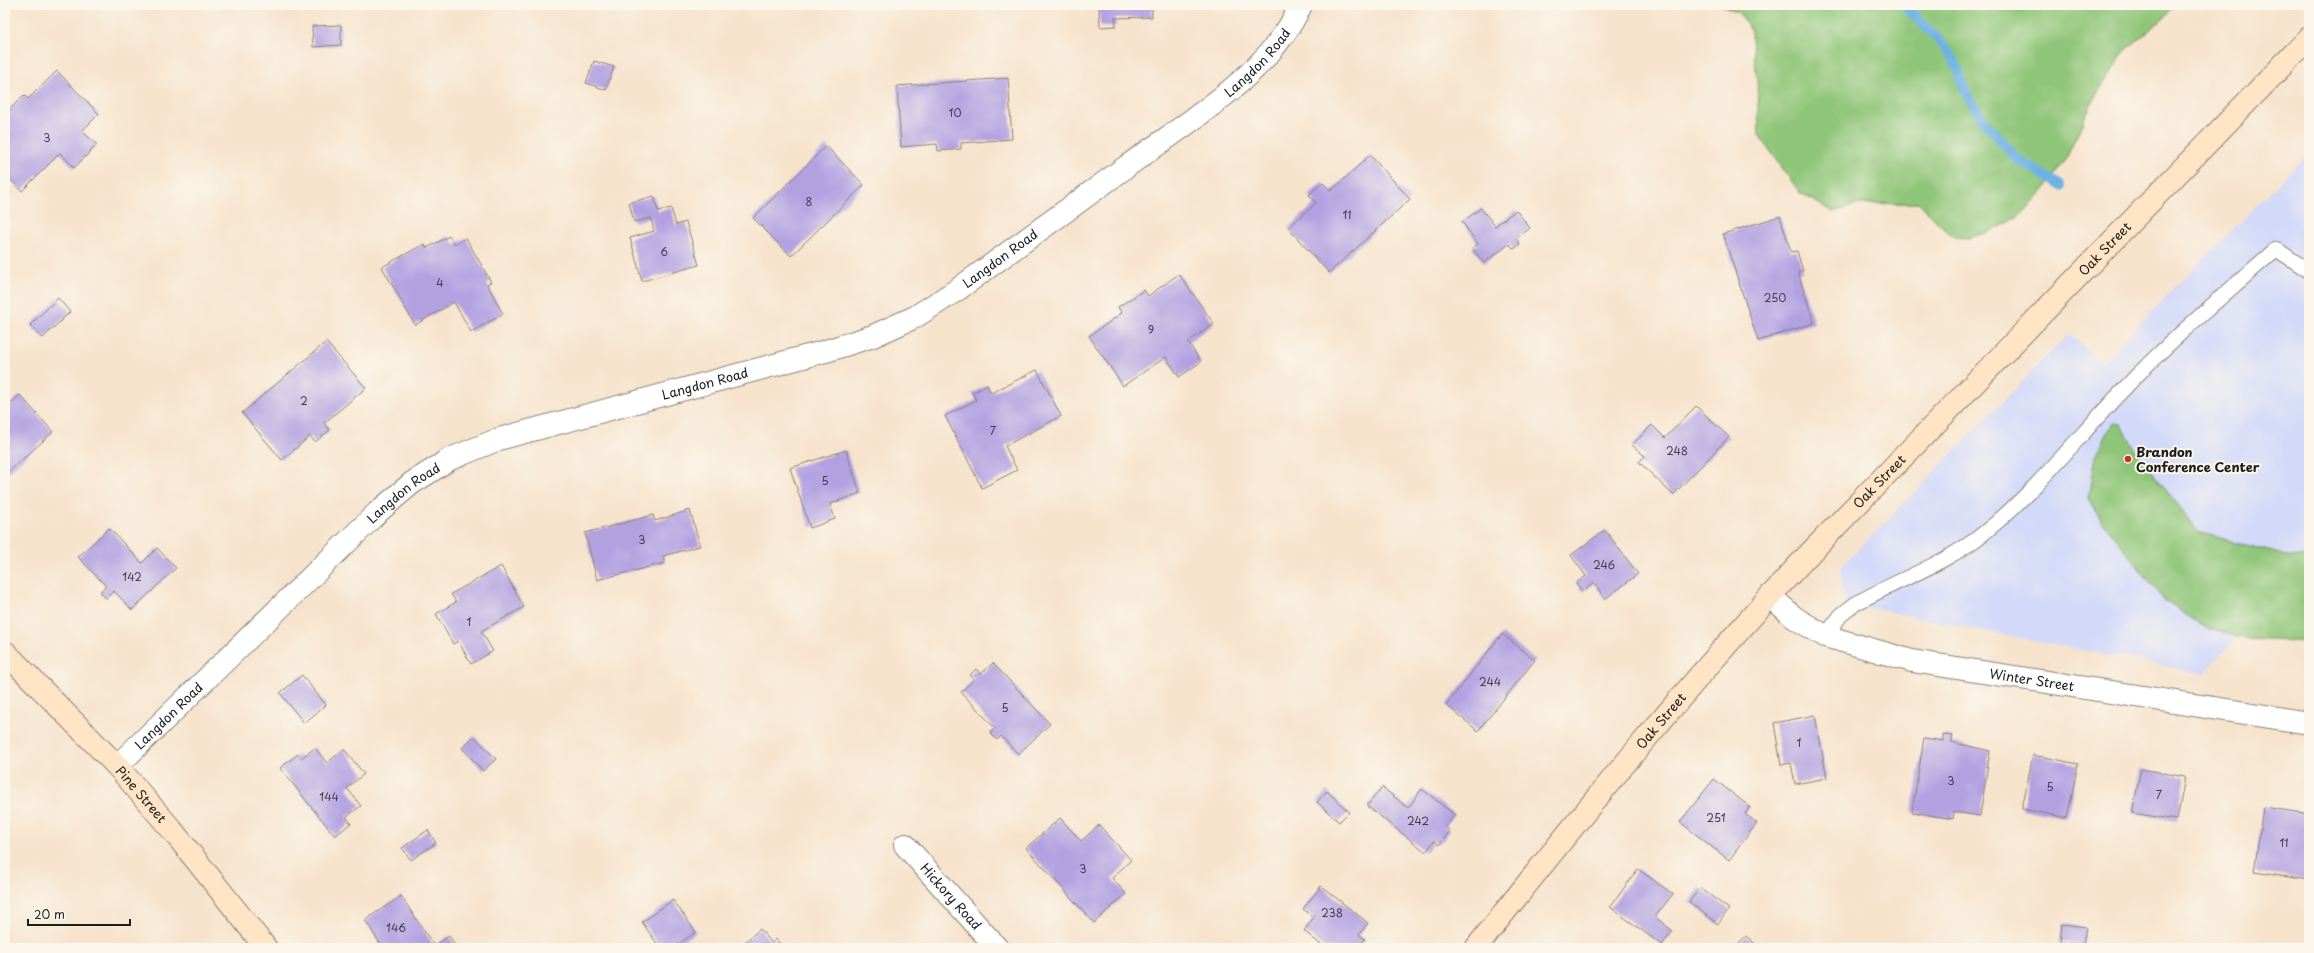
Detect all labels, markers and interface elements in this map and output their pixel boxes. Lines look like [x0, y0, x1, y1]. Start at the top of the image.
street label: Langdon Road [1220, 24, 1294, 101]
house number: 10 [949, 104, 961, 121]
house number: 3 [43, 129, 51, 146]
house number: 8 [806, 193, 813, 210]
house number: 11 [1342, 206, 1352, 223]
street label: Oak Street [2074, 217, 2135, 280]
street label: Langdon Road [958, 224, 1041, 292]
house number: 6 [660, 243, 668, 260]
house number: 4 [436, 274, 444, 291]
house number: 250 [1764, 289, 1786, 306]
house number: 9 [1148, 321, 1154, 338]
street label: Langdon Road [659, 362, 750, 404]
house number: 2 [300, 392, 308, 409]
house number: 7 [990, 422, 996, 439]
house number: 248 [1666, 442, 1688, 459]
place label: Brandon Conference Center [2136, 442, 2260, 476]
street label: Oak Street [1848, 450, 1910, 512]
marker: Brandon Conference Center [2123, 454, 2133, 464]
street label: Langdon Road [362, 458, 444, 527]
house number: 5 [821, 472, 829, 489]
house number: 3 [638, 531, 646, 548]
house number: 246 [1593, 556, 1615, 573]
house number: 142 [122, 568, 142, 585]
house number: 1 [467, 613, 472, 630]
street label: Winter Street [1988, 663, 2076, 695]
house number: 244 [1479, 673, 1501, 690]
street label: Langdon Road [130, 678, 207, 753]
street label: Oak Street [1631, 688, 1690, 753]
house number: 5 [1001, 699, 1009, 716]
house number: 1 [1797, 734, 1802, 751]
street label: Pine Street [112, 761, 171, 826]
house number: 3 [1947, 772, 1955, 789]
house number: 5 [2046, 778, 2054, 795]
house number: 7 [2156, 786, 2162, 803]
house number: 144 [319, 788, 339, 805]
house number: 251 [1706, 809, 1726, 826]
house number: 242 [1407, 812, 1429, 829]
house number: 11 [2279, 834, 2289, 851]
street label: Hickory Road [916, 859, 986, 934]
house number: 3 [1079, 860, 1087, 877]
scale bar [28, 901, 130, 927]
house number: 238 [1321, 904, 1343, 921]
text: 20 m [34, 905, 65, 923]
house number: 146 [386, 919, 406, 936]

